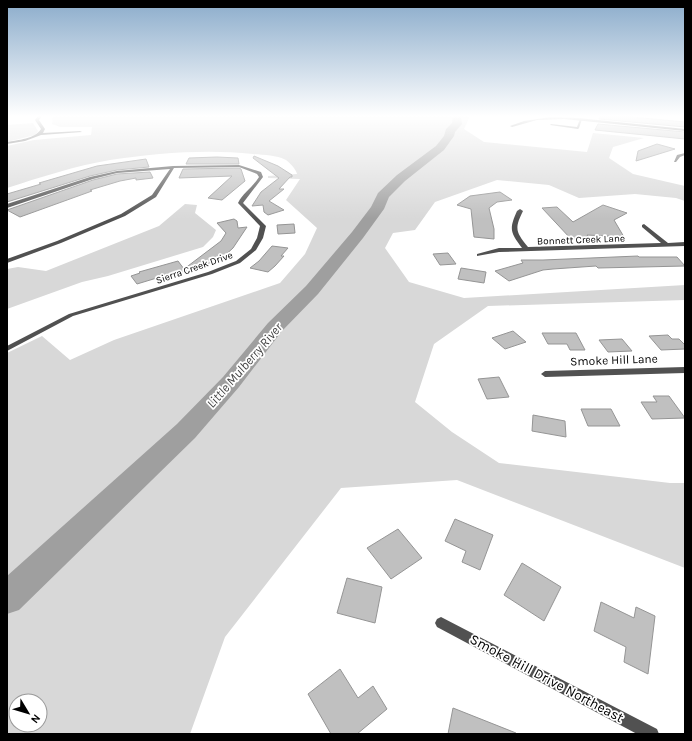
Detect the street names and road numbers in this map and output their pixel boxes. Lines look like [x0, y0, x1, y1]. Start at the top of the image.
street label: Bonnett Creek Lane [537, 232, 625, 248]
street label: Sierra Creek Drive [154, 249, 234, 287]
street label: Smoke Hill Lane [570, 351, 658, 369]
street label: Smoke Hill Drive Northeast [467, 631, 627, 726]

